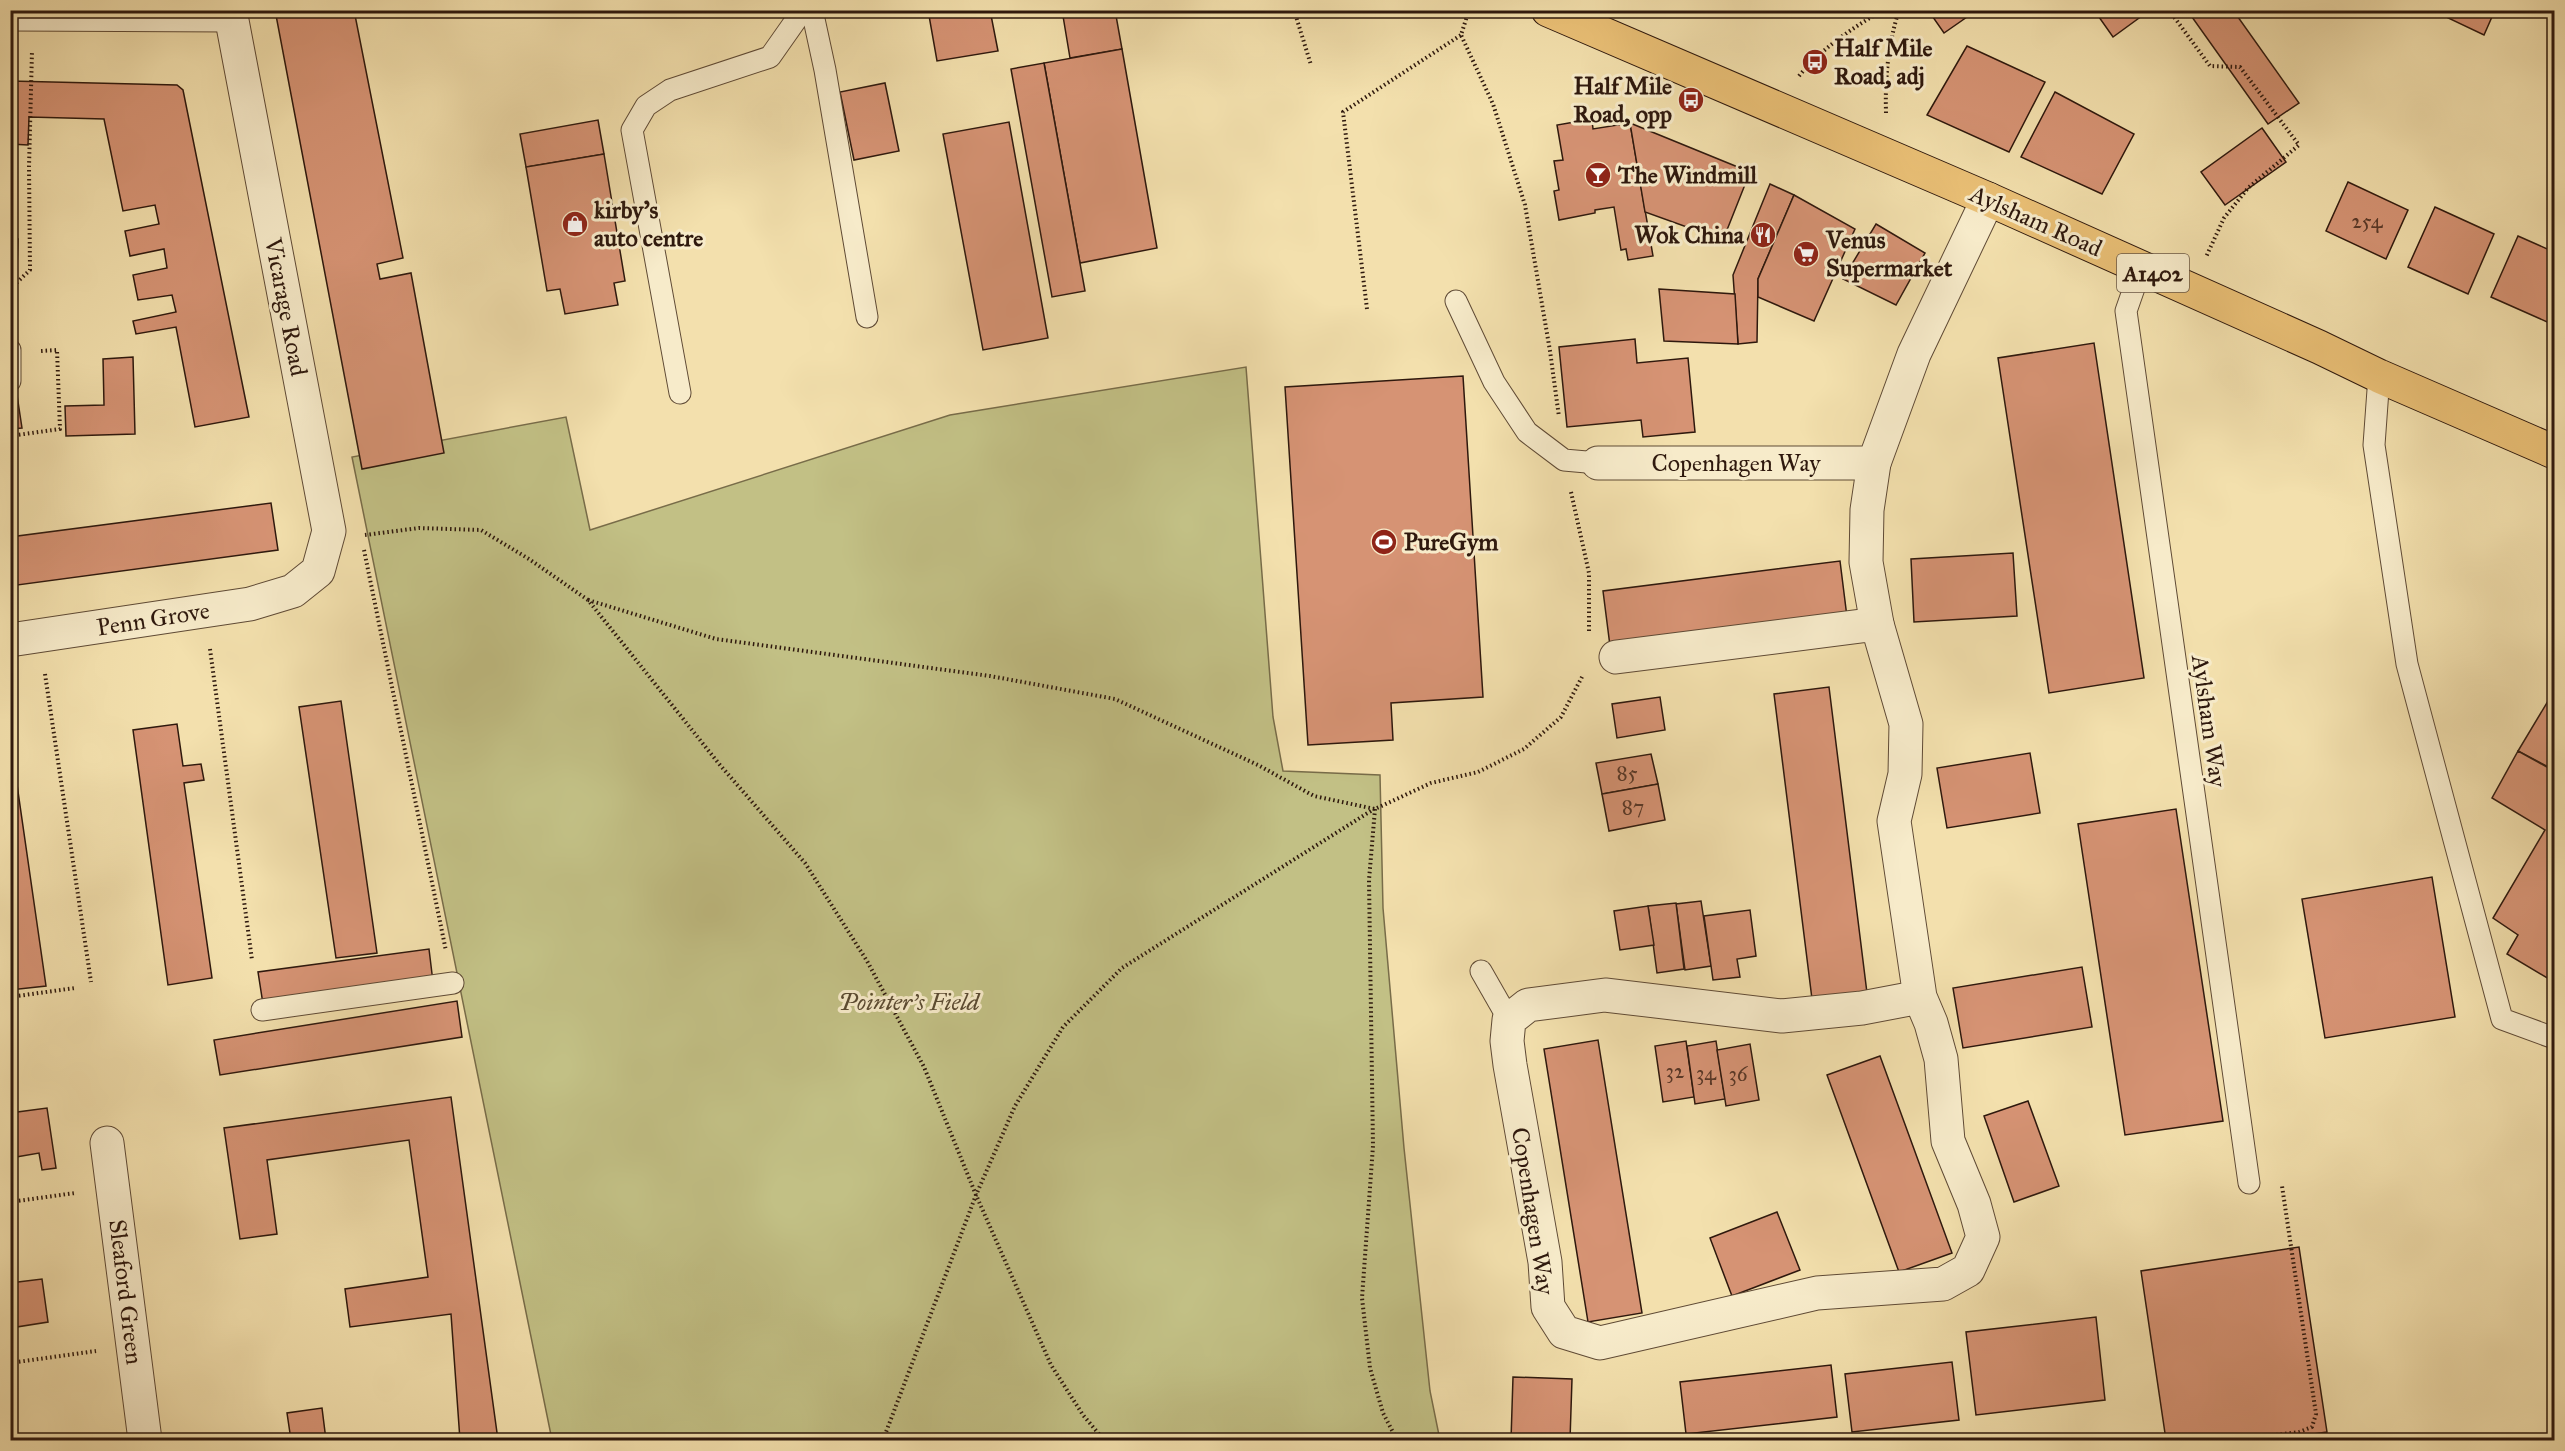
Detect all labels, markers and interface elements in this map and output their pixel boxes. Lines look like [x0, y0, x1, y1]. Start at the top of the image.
place label: Half Mile Road, adj [1834, 33, 1932, 91]
bus stop icon: Half Mile Road, adj [1800, 47, 1830, 77]
place label: Half Mile Road, opp [1573, 71, 1672, 129]
bus stop icon: Half Mile Road, opp [1676, 85, 1706, 115]
bar icon: The Windmill [1583, 160, 1613, 190]
place label: The Windmill [1617, 160, 1758, 190]
street label: Aylsham Road [1964, 178, 2107, 264]
place label: kirby's auto centre [594, 195, 703, 253]
house number: 254 [2351, 208, 2384, 234]
shop icon: kirby's auto centre [560, 209, 590, 239]
place label: Wok China [1634, 220, 1745, 250]
restaurant icon: Wok China [1748, 220, 1778, 250]
place label: Venus Supermarket [1825, 225, 1953, 283]
street label: Vicarage Road [258, 234, 314, 379]
supermarket icon: Venus Supermarket [1791, 239, 1821, 269]
road number: A1402 [2117, 254, 2189, 292]
street label: Copenhagen Way [1651, 448, 1821, 478]
sports icon: PureGym [1369, 527, 1399, 557]
place label: PureGym [1404, 527, 1499, 557]
street label: Penn Grove [94, 595, 212, 643]
street label: Aylsham Way [2185, 652, 2233, 790]
house number: 85 [1617, 760, 1638, 786]
house number: 87 [1622, 794, 1644, 820]
park label: Pointer's Field [839, 987, 981, 1017]
house number: 32 [1666, 1058, 1685, 1084]
house number: 34 [1696, 1060, 1717, 1086]
house number: 36 [1728, 1061, 1749, 1087]
street label: Copenhagen Way [1505, 1125, 1561, 1298]
street label: Sleaford Green [102, 1218, 150, 1366]

